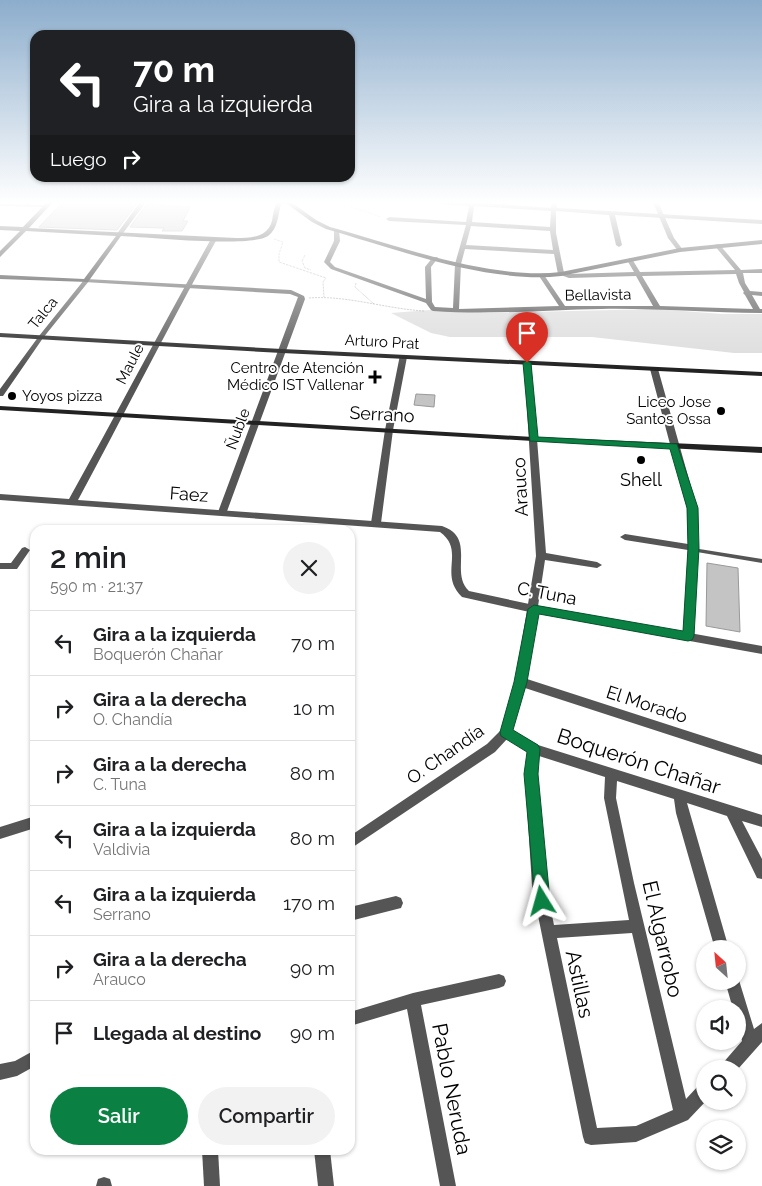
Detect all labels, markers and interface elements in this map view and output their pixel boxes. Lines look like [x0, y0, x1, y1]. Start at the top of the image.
text: 70 m [133, 49, 215, 90]
icon: left [50, 50, 115, 115]
text: Gira a la izquierda [133, 91, 313, 117]
icon: right [117, 145, 145, 173]
text: Luego [50, 148, 107, 170]
street label: Bellavista [565, 285, 631, 305]
street label: Talca [25, 293, 61, 333]
pin [506, 312, 548, 363]
icon: arrive [513, 319, 541, 347]
street label: Arturo Prat [344, 331, 420, 353]
street label: Maule [112, 341, 148, 387]
place label: Centro de Atención Médico IST Vallenar [227, 359, 365, 394]
marker: Centro de Atención Médico IST Vallenar [368, 370, 382, 384]
place label: Yoyos pizza [22, 387, 102, 405]
marker: Yoyos pizza [6, 390, 18, 402]
place label: Liceo Jose Santos Ossa [626, 393, 711, 428]
street label: Serrano [349, 402, 415, 426]
marker: Liceo Jose Santos Ossa [715, 405, 727, 417]
street label: Ñuble [222, 406, 254, 452]
marker: Shell [635, 454, 647, 466]
street label: Arauco [508, 456, 532, 517]
place label: Shell [620, 469, 662, 490]
street label: Faez [169, 482, 209, 506]
text: 2 min [50, 540, 127, 575]
button: close [283, 542, 335, 594]
text: 590 m · 21:37 [50, 577, 143, 596]
street label: C. Tuna [515, 577, 579, 609]
text: Gira a la izquierda [93, 623, 256, 645]
icon: left [50, 629, 78, 657]
text: 70 m [291, 632, 335, 654]
text: Boquerón Chañar [93, 645, 223, 664]
street label: El Morado [604, 681, 691, 727]
text: Gira a la derecha [93, 688, 247, 710]
icon: right [50, 694, 78, 722]
text: 10 m [293, 697, 335, 719]
text: O. Chandía [93, 710, 172, 729]
street label: O. Chandía [402, 720, 488, 788]
street label: Boquerón Chañar [554, 723, 725, 799]
text: Gira a la derecha [93, 753, 247, 775]
icon: right [50, 759, 78, 787]
text: 80 m [290, 762, 335, 784]
text: C. Tuna [93, 775, 147, 794]
text: Gira a la izquierda [93, 818, 256, 840]
icon: left [50, 824, 78, 852]
text: 80 m [290, 827, 335, 849]
text: Valdivia [93, 840, 150, 859]
position arrow [515, 874, 567, 926]
street label: El Algarrobo [637, 878, 689, 1000]
text: Gira a la izquierda [93, 883, 256, 905]
icon: left [50, 889, 78, 917]
text: 170 m [283, 892, 335, 914]
text: Serrano [93, 905, 151, 924]
north arrow [696, 940, 746, 990]
map controls [696, 940, 746, 1170]
text: Gira a la derecha [93, 948, 247, 970]
street label: Astillas [561, 948, 599, 1020]
icon: right [50, 954, 78, 982]
text: 90 m [290, 957, 335, 979]
text: Arauco [93, 970, 146, 989]
button: sound [696, 1000, 746, 1050]
icon: arrive [50, 1019, 78, 1047]
street label: Pablo Neruda [427, 1021, 477, 1157]
text: Llegada al destino [93, 1022, 261, 1044]
text: 90 m [290, 1022, 335, 1044]
button: search [696, 1060, 746, 1110]
button: Salir [50, 1087, 188, 1145]
button: Compartir [198, 1087, 335, 1145]
button: layers [696, 1120, 746, 1170]

